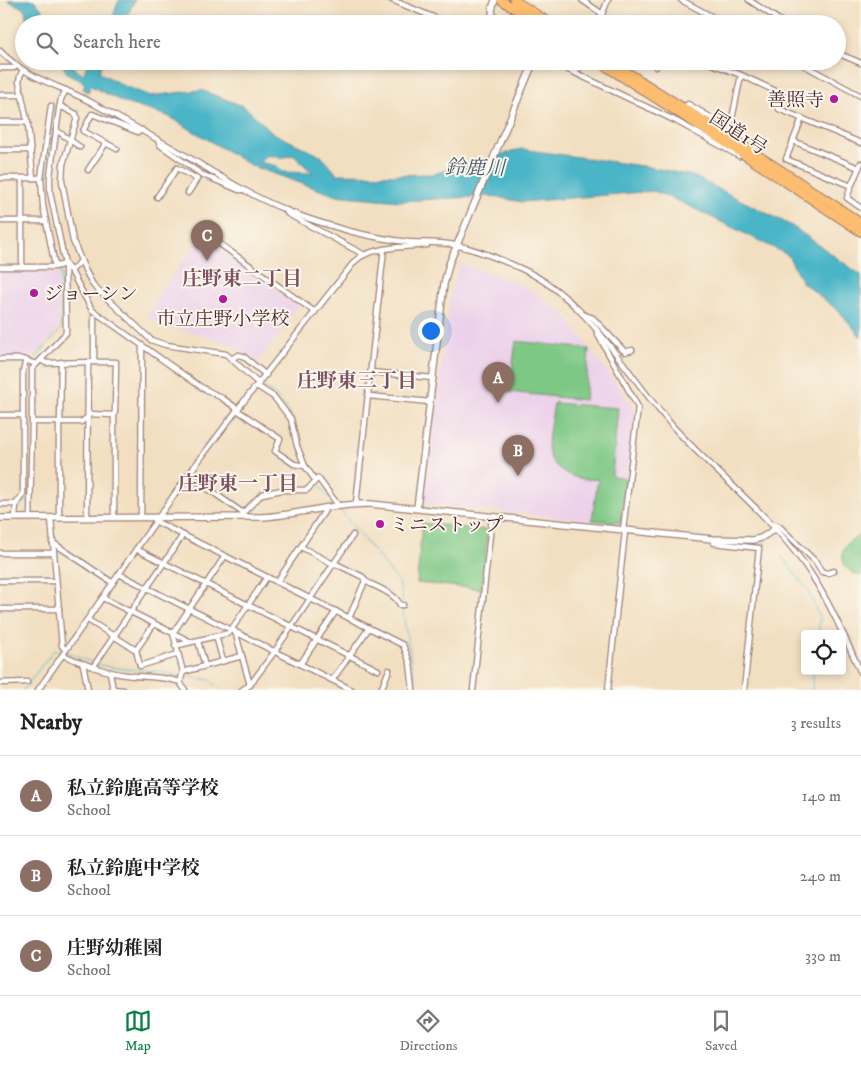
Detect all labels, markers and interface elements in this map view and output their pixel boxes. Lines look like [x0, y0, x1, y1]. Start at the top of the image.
search box [15, 15, 846, 70]
icon: search [33, 29, 61, 57]
text: Search here [73, 31, 161, 54]
place label: 善照寺 [767, 89, 824, 112]
marker: 善照寺 [828, 93, 840, 105]
street label: 国道1号 [705, 106, 771, 160]
water label: 鈴鹿川 [445, 155, 507, 182]
pin: C [191, 220, 223, 261]
district label: 庄野東二丁目 [182, 267, 302, 292]
place label: ジョーシン [44, 283, 138, 306]
marker: ジョーシン [28, 287, 40, 299]
marker: 市立庄野小学校 [217, 293, 229, 305]
place label: 市立庄野小学校 [156, 308, 290, 331]
your location [418, 318, 444, 344]
pin: A [482, 362, 514, 403]
district label: 庄野東三丁目 [297, 369, 417, 394]
pin: B [502, 435, 534, 476]
district label: 庄野東一丁目 [178, 472, 298, 497]
place label: ミニストップ [390, 514, 503, 537]
marker: ミニストップ [374, 518, 386, 530]
map controls [801, 630, 846, 675]
button: locate [801, 630, 846, 675]
text: Nearby [20, 710, 82, 736]
text: 3 results [791, 713, 841, 733]
text: 私立鈴鹿高等学校 [67, 777, 219, 800]
text: A [31, 786, 41, 806]
text: 140 m [802, 786, 841, 806]
text: School [67, 800, 111, 820]
text: 私立鈴鹿中学校 [67, 857, 200, 880]
text: B [31, 866, 41, 886]
text: 240 m [800, 866, 841, 886]
text: School [67, 880, 111, 900]
text: 庄野幼稚園 [67, 937, 162, 960]
text: C [31, 946, 41, 966]
text: 330 m [805, 946, 841, 966]
text: School [67, 960, 111, 980]
tab: Map [124, 1007, 152, 1055]
tab: Directions [399, 1007, 457, 1055]
tab: Saved [705, 1007, 737, 1055]

